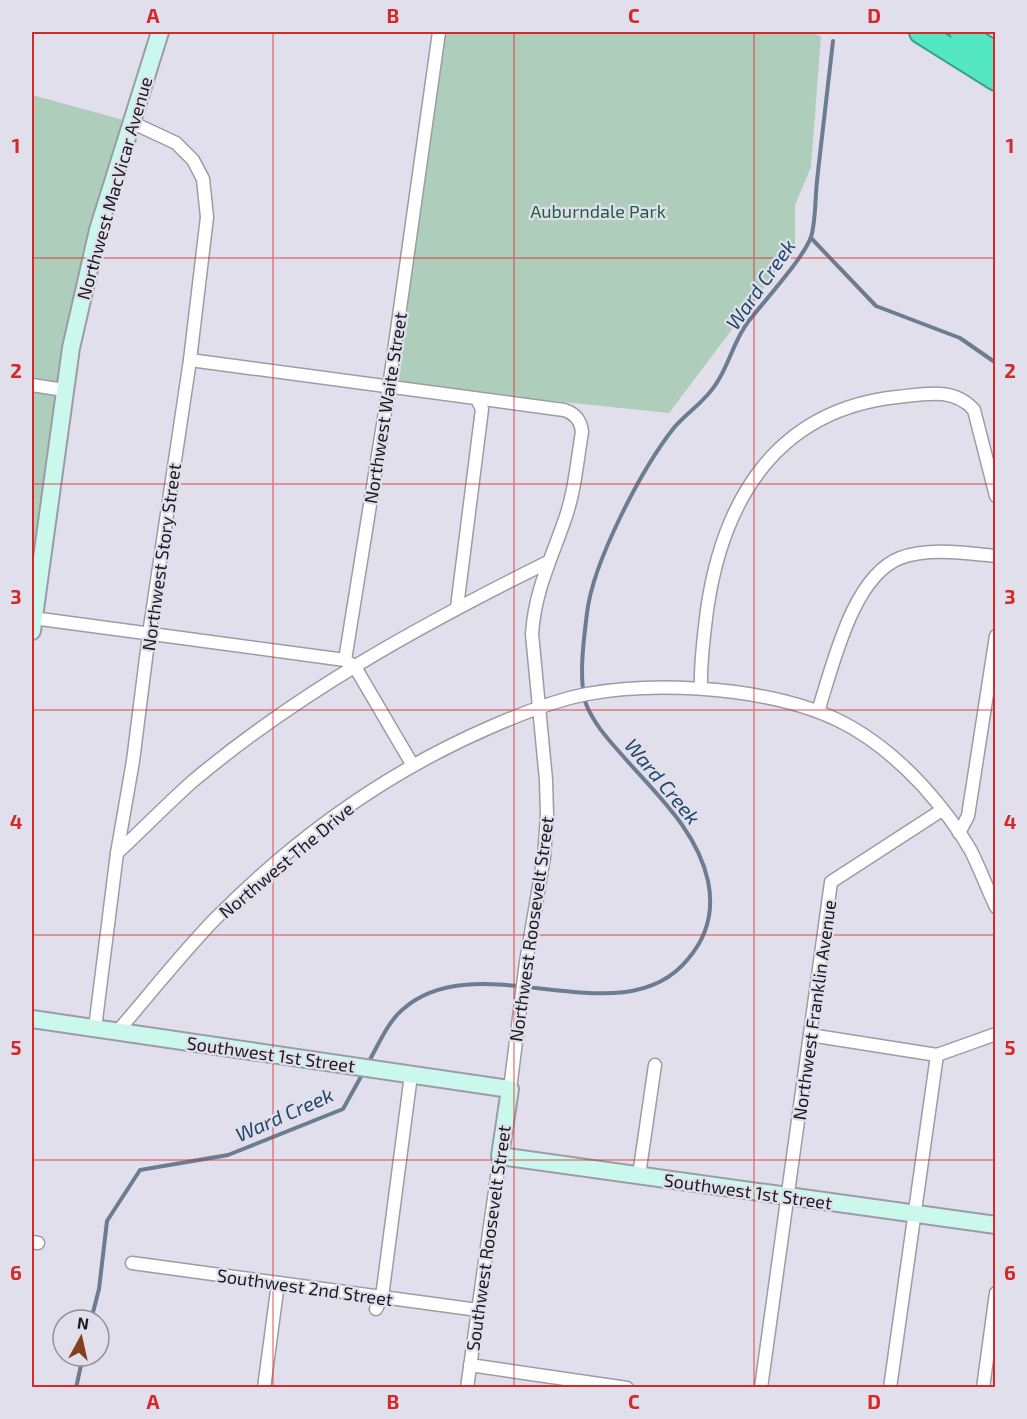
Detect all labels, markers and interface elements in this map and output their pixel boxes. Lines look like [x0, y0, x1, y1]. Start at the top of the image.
text: A [146, 3, 160, 27]
text: B [387, 3, 399, 27]
text: C [628, 3, 640, 27]
text: D [867, 3, 881, 27]
street label: Northwest MacVicar Avenue [72, 74, 156, 302]
text: 1 [12, 133, 20, 157]
text: 1 [1006, 133, 1014, 157]
park label: Auburndale Park [530, 200, 666, 222]
water label: Ward Creek [720, 234, 800, 334]
street label: Northwest Waite Street [359, 311, 411, 505]
text: 2 [10, 358, 22, 382]
text: 2 [1004, 358, 1016, 382]
street label: Northwest Story Street [137, 462, 185, 652]
text: 3 [10, 584, 22, 608]
text: 3 [1004, 584, 1016, 608]
water label: Ward Creek [620, 733, 706, 829]
street label: Northwest The Drive [214, 797, 358, 923]
text: 4 [10, 809, 23, 833]
text: 4 [1004, 809, 1017, 833]
street label: Northwest Roosevelt Street [504, 815, 558, 1043]
street label: Northwest Franklin Avenue [788, 898, 840, 1122]
street label: Southwest 1st Street [186, 1031, 357, 1077]
text: 5 [10, 1035, 22, 1059]
text: 5 [1004, 1035, 1016, 1059]
water label: Ward Creek [231, 1082, 337, 1146]
street label: Southwest Roosevelt Street [461, 1124, 515, 1352]
street label: Southwest 1st Street [663, 1168, 834, 1214]
text: 6 [10, 1260, 22, 1284]
text: 6 [1004, 1260, 1016, 1284]
street label: Southwest 2nd Street [216, 1264, 394, 1310]
north arrow [51, 1308, 111, 1368]
text: N [76, 1312, 90, 1333]
text: A [146, 1389, 160, 1413]
text: B [387, 1389, 399, 1413]
text: C [628, 1389, 640, 1413]
text: D [867, 1389, 881, 1413]

